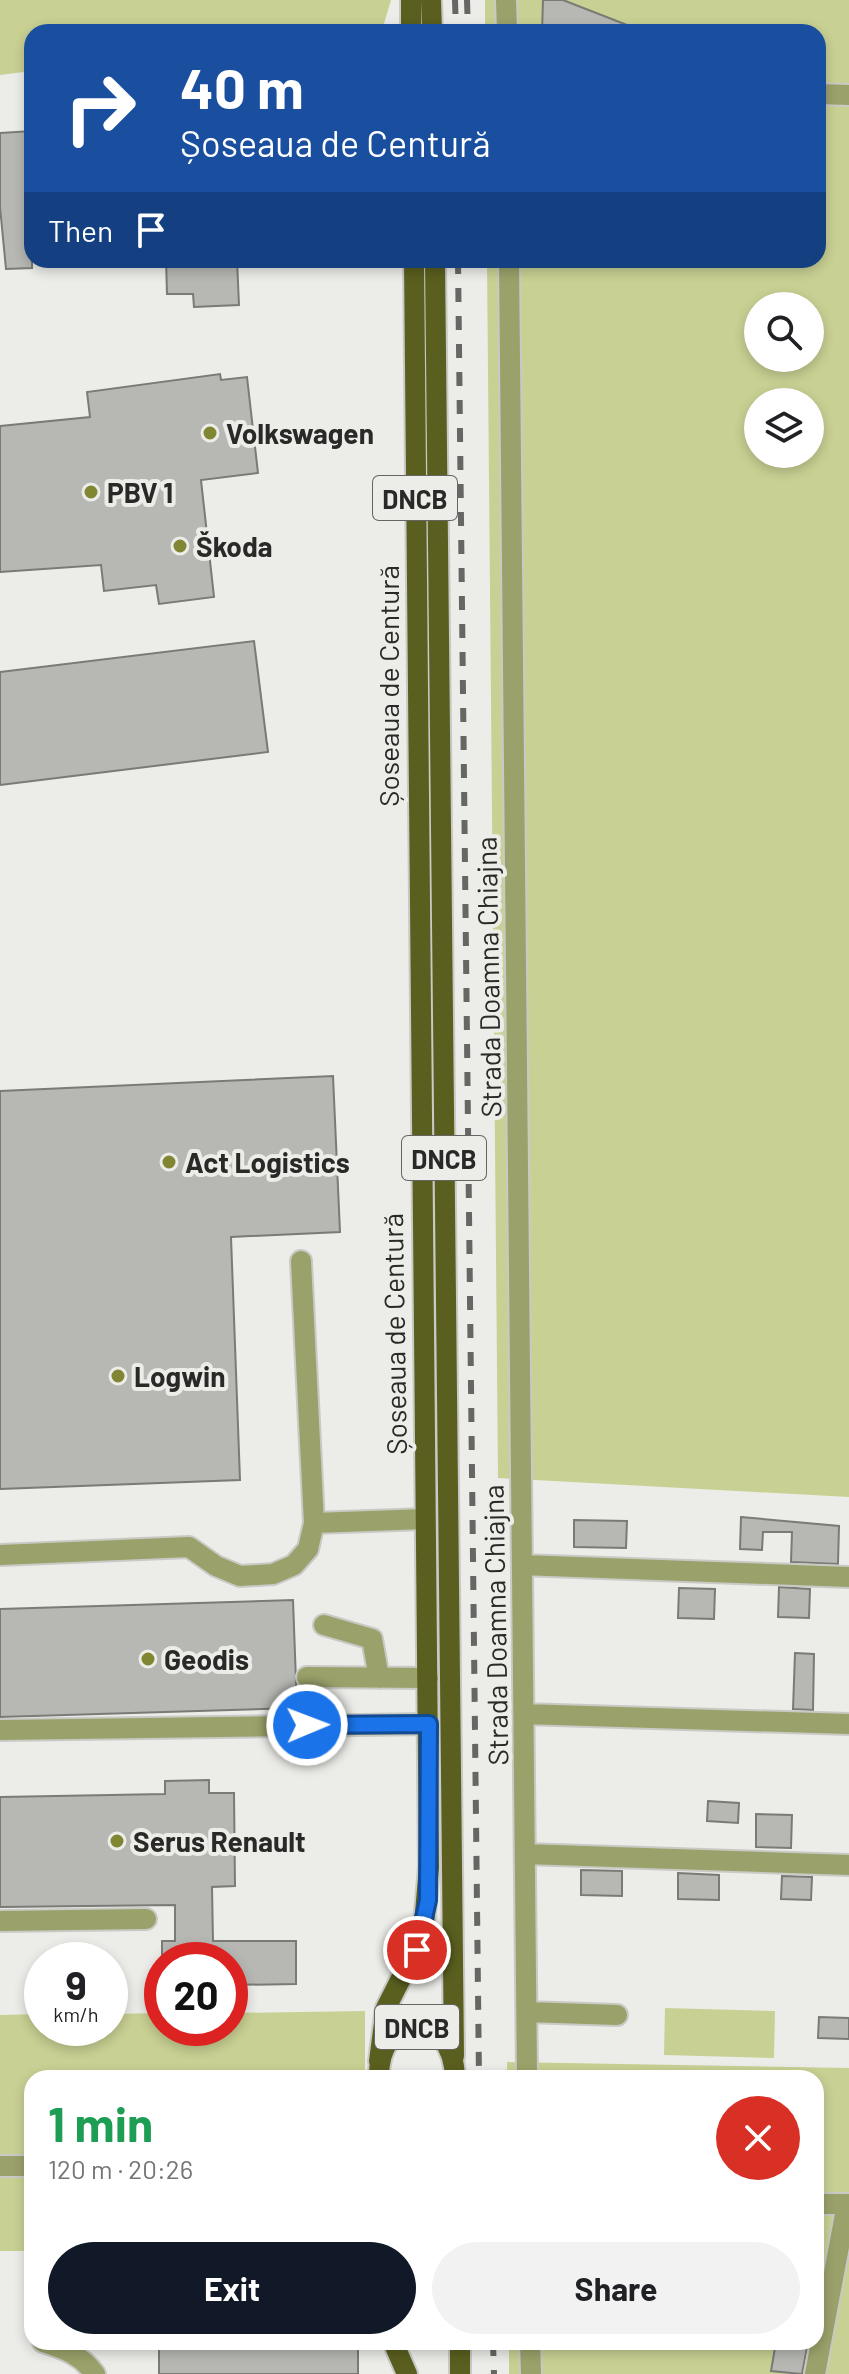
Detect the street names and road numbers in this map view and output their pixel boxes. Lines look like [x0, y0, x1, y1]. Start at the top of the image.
road number: DNCB [373, 476, 457, 520]
street label: Șoseaua de Centură [371, 565, 405, 807]
street label: Strada Doamna Chiajna [469, 836, 507, 1118]
road number: DNCB [402, 1136, 486, 1180]
street label: Șoseaua de Centură [375, 1213, 413, 1455]
street label: Strada Doamna Chiajna [476, 1484, 514, 1766]
road number: DNCB [375, 2005, 459, 2049]

